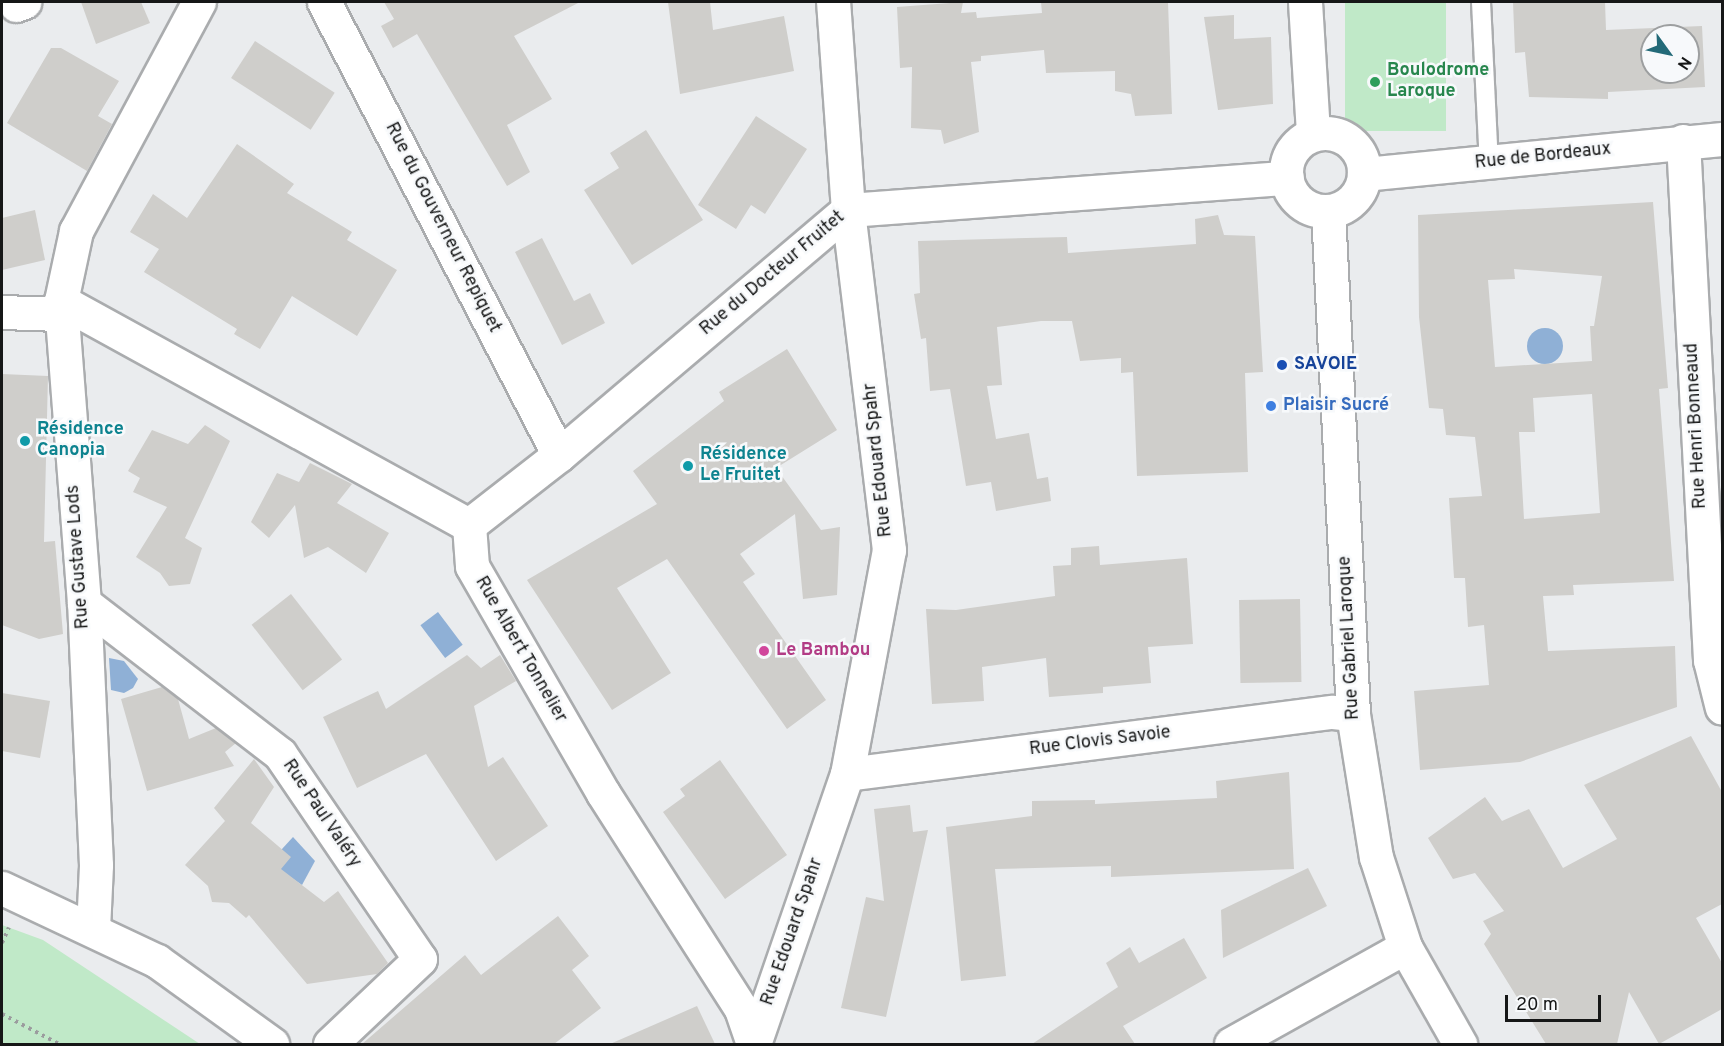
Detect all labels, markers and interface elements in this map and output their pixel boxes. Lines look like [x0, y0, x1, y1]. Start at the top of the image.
north arrow [1640, 24, 1700, 84]
text: N [1672, 52, 1695, 73]
place label: Boulodrome Laroque [1387, 61, 1489, 104]
marker: Boulodrome Laroque [1368, 75, 1382, 89]
street label: Rue du Gouverneur Repiquet [379, 119, 505, 337]
street label: Rue de Bordeaux [1474, 139, 1612, 175]
street label: Rue du Docteur Fruitet [696, 207, 850, 341]
street label: Rue Henri Bonneaud [1682, 342, 1712, 510]
place label: SAVOIE [1294, 354, 1357, 376]
marker: SAVOIE [1275, 358, 1289, 372]
street label: Rue Edouard Spahr [860, 382, 898, 538]
place label: Plaisir Sucré [1283, 395, 1389, 417]
marker: Plaisir Sucré [1264, 399, 1278, 413]
place label: Résidence Canopia [37, 420, 124, 462]
marker: Résidence Canopia [18, 434, 32, 448]
place label: Résidence Le Fruitet [700, 445, 787, 488]
marker: Résidence Le Fruitet [681, 459, 695, 473]
street label: Rue Gustave Lods [63, 484, 95, 630]
street label: Rue Gabriel Laroque [1335, 555, 1365, 721]
street label: Rue Albert Tonnelier [469, 572, 571, 728]
place label: Le Bambou [776, 640, 871, 662]
marker: Le Bambou [757, 644, 771, 658]
street label: Rue Clovis Savoie [1028, 723, 1172, 761]
street label: Rue Paul Valéry [277, 756, 365, 872]
street label: Rue Edouard Spahr [758, 855, 828, 1009]
scale bar [1508, 983, 1604, 1021]
text: 20 m [1516, 994, 1558, 1017]

